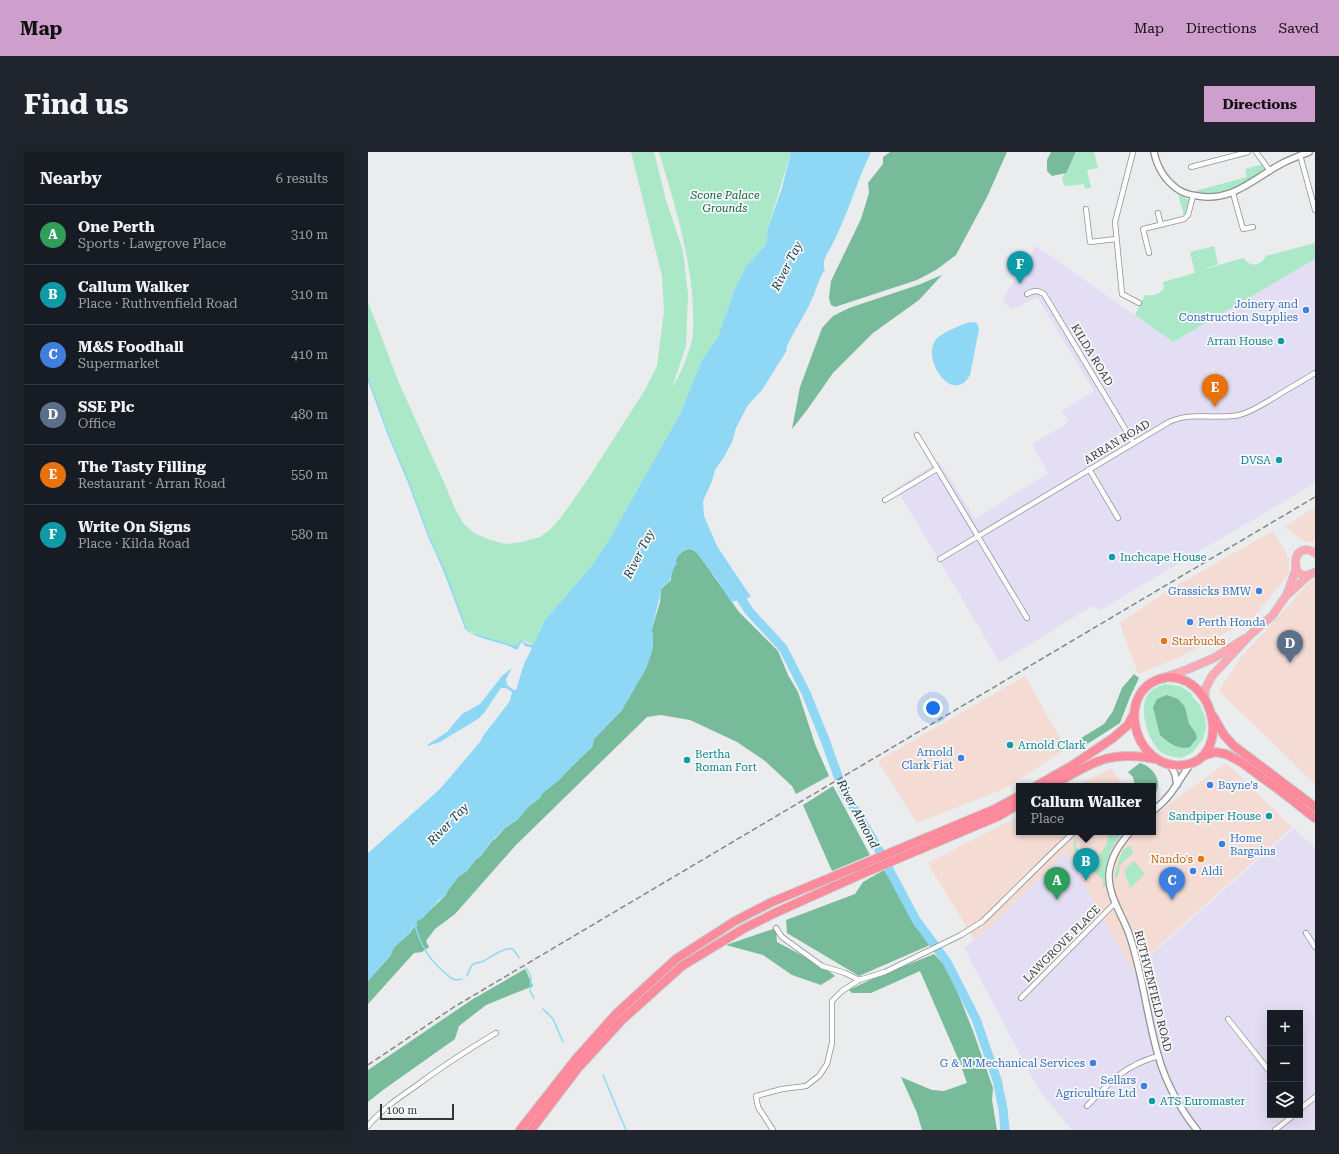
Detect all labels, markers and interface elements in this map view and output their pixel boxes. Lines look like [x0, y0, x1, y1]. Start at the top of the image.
text: Map [20, 17, 62, 40]
text: Map [1134, 20, 1164, 36]
text: Directions [1186, 20, 1256, 36]
text: Saved [1278, 20, 1319, 36]
button: Directions [1204, 86, 1315, 122]
text: Find us [24, 88, 128, 121]
text: Nearby [40, 168, 102, 188]
text: 6 results [276, 171, 328, 186]
park label: Scone Palace Grounds [690, 189, 760, 215]
text: One Perth [78, 218, 155, 236]
text: A [48, 227, 58, 242]
text: 310 m [291, 227, 328, 242]
text: Sports · Lawgrove Place [78, 236, 226, 251]
water label: River Tay [768, 238, 806, 294]
pin: F [1007, 251, 1033, 284]
text: Callum Walker [78, 278, 189, 296]
text: B [48, 287, 58, 302]
text: 310 m [291, 287, 328, 302]
text: Place · Ruthvenfield Road [78, 296, 238, 311]
place label: Joinery and Construction Supplies [1179, 298, 1298, 324]
marker: Joinery and Construction Supplies [1301, 305, 1311, 315]
street label: KILDA ROAD [1068, 322, 1116, 388]
place label: Arran House [1207, 335, 1273, 348]
marker: Arran House [1276, 336, 1286, 346]
text: M&S Foodhall [78, 338, 184, 356]
text: C [48, 347, 58, 362]
text: 410 m [291, 347, 328, 362]
text: Supermarket [78, 356, 159, 371]
pin: E [1202, 374, 1228, 407]
text: SSE Plc [78, 398, 134, 416]
text: D [48, 407, 58, 422]
text: 480 m [291, 407, 328, 422]
text: Office [78, 416, 116, 431]
street label: ARRAN ROAD [1082, 417, 1152, 467]
place label: DVSA [1241, 454, 1271, 467]
marker: DVSA [1274, 455, 1284, 465]
text: The Tasty Filling [78, 458, 206, 476]
text: E [49, 467, 57, 482]
text: 550 m [291, 467, 328, 482]
text: Restaurant · Arran Road [78, 476, 226, 491]
text: Write On Signs [78, 518, 191, 536]
water label: River Tay [620, 526, 658, 582]
text: F [49, 527, 57, 542]
text: 580 m [291, 527, 328, 542]
text: Place · Kilda Road [78, 536, 190, 551]
place label: Inchcape House [1120, 551, 1206, 564]
marker: Inchcape House [1107, 552, 1117, 562]
place label: Grassicks BMW [1168, 585, 1252, 598]
marker: Grassicks BMW [1254, 586, 1264, 596]
place label: Perth Honda [1198, 616, 1266, 629]
marker: Perth Honda [1185, 617, 1195, 627]
pin: D [1277, 630, 1303, 663]
place label: Starbucks [1172, 635, 1226, 648]
marker: Starbucks [1159, 636, 1169, 646]
your location [923, 698, 943, 718]
place label: Arnold Clark [1018, 739, 1086, 752]
marker: Arnold Clark [1005, 740, 1015, 750]
place label: Arnold Clark Fiat [901, 746, 953, 772]
place label: Bertha Roman Fort [695, 748, 757, 774]
marker: Arnold Clark Fiat [956, 753, 966, 763]
marker: Bertha Roman Fort [682, 755, 692, 765]
water label: River Almond [834, 776, 882, 851]
place label: Bayne's [1218, 779, 1258, 792]
marker: Bayne's [1205, 780, 1215, 790]
popup [1016, 783, 1156, 835]
text: Callum Walker [1030, 793, 1142, 811]
water label: River Tay [424, 799, 472, 849]
place label: Sandpiper House [1169, 810, 1261, 823]
text: Place [1030, 811, 1064, 826]
marker: Sandpiper House [1264, 811, 1274, 821]
place label: Home Bargains [1230, 832, 1276, 858]
marker: Home Bargains [1217, 839, 1227, 849]
pin: B [1073, 848, 1099, 881]
place label: Nando's [1151, 853, 1193, 866]
marker: Nando's [1196, 854, 1206, 864]
place label: Aldi [1201, 865, 1223, 878]
marker: Aldi [1188, 866, 1198, 876]
pin: A [1044, 867, 1070, 900]
pin: C [1159, 867, 1185, 900]
street label: LAWGROVE PLACE [1021, 903, 1103, 985]
street label: RUTHVENFIELD ROAD [1132, 929, 1174, 1053]
map controls [1267, 1010, 1303, 1118]
button: + [1267, 1010, 1303, 1046]
button: − [1267, 1046, 1303, 1082]
place label: G & M Mechanical Services [940, 1057, 1085, 1070]
marker: G & M Mechanical Services [1088, 1058, 1098, 1068]
place label: Sellars Agriculture Ltd [1055, 1074, 1136, 1100]
marker: Sellars Agriculture Ltd [1139, 1081, 1149, 1091]
button: layers [1267, 1082, 1303, 1118]
place label: ATS Euromaster [1160, 1095, 1246, 1108]
marker: ATS Euromaster [1147, 1096, 1157, 1106]
scale bar [380, 1102, 454, 1121]
text: 100 m [386, 1104, 417, 1117]

